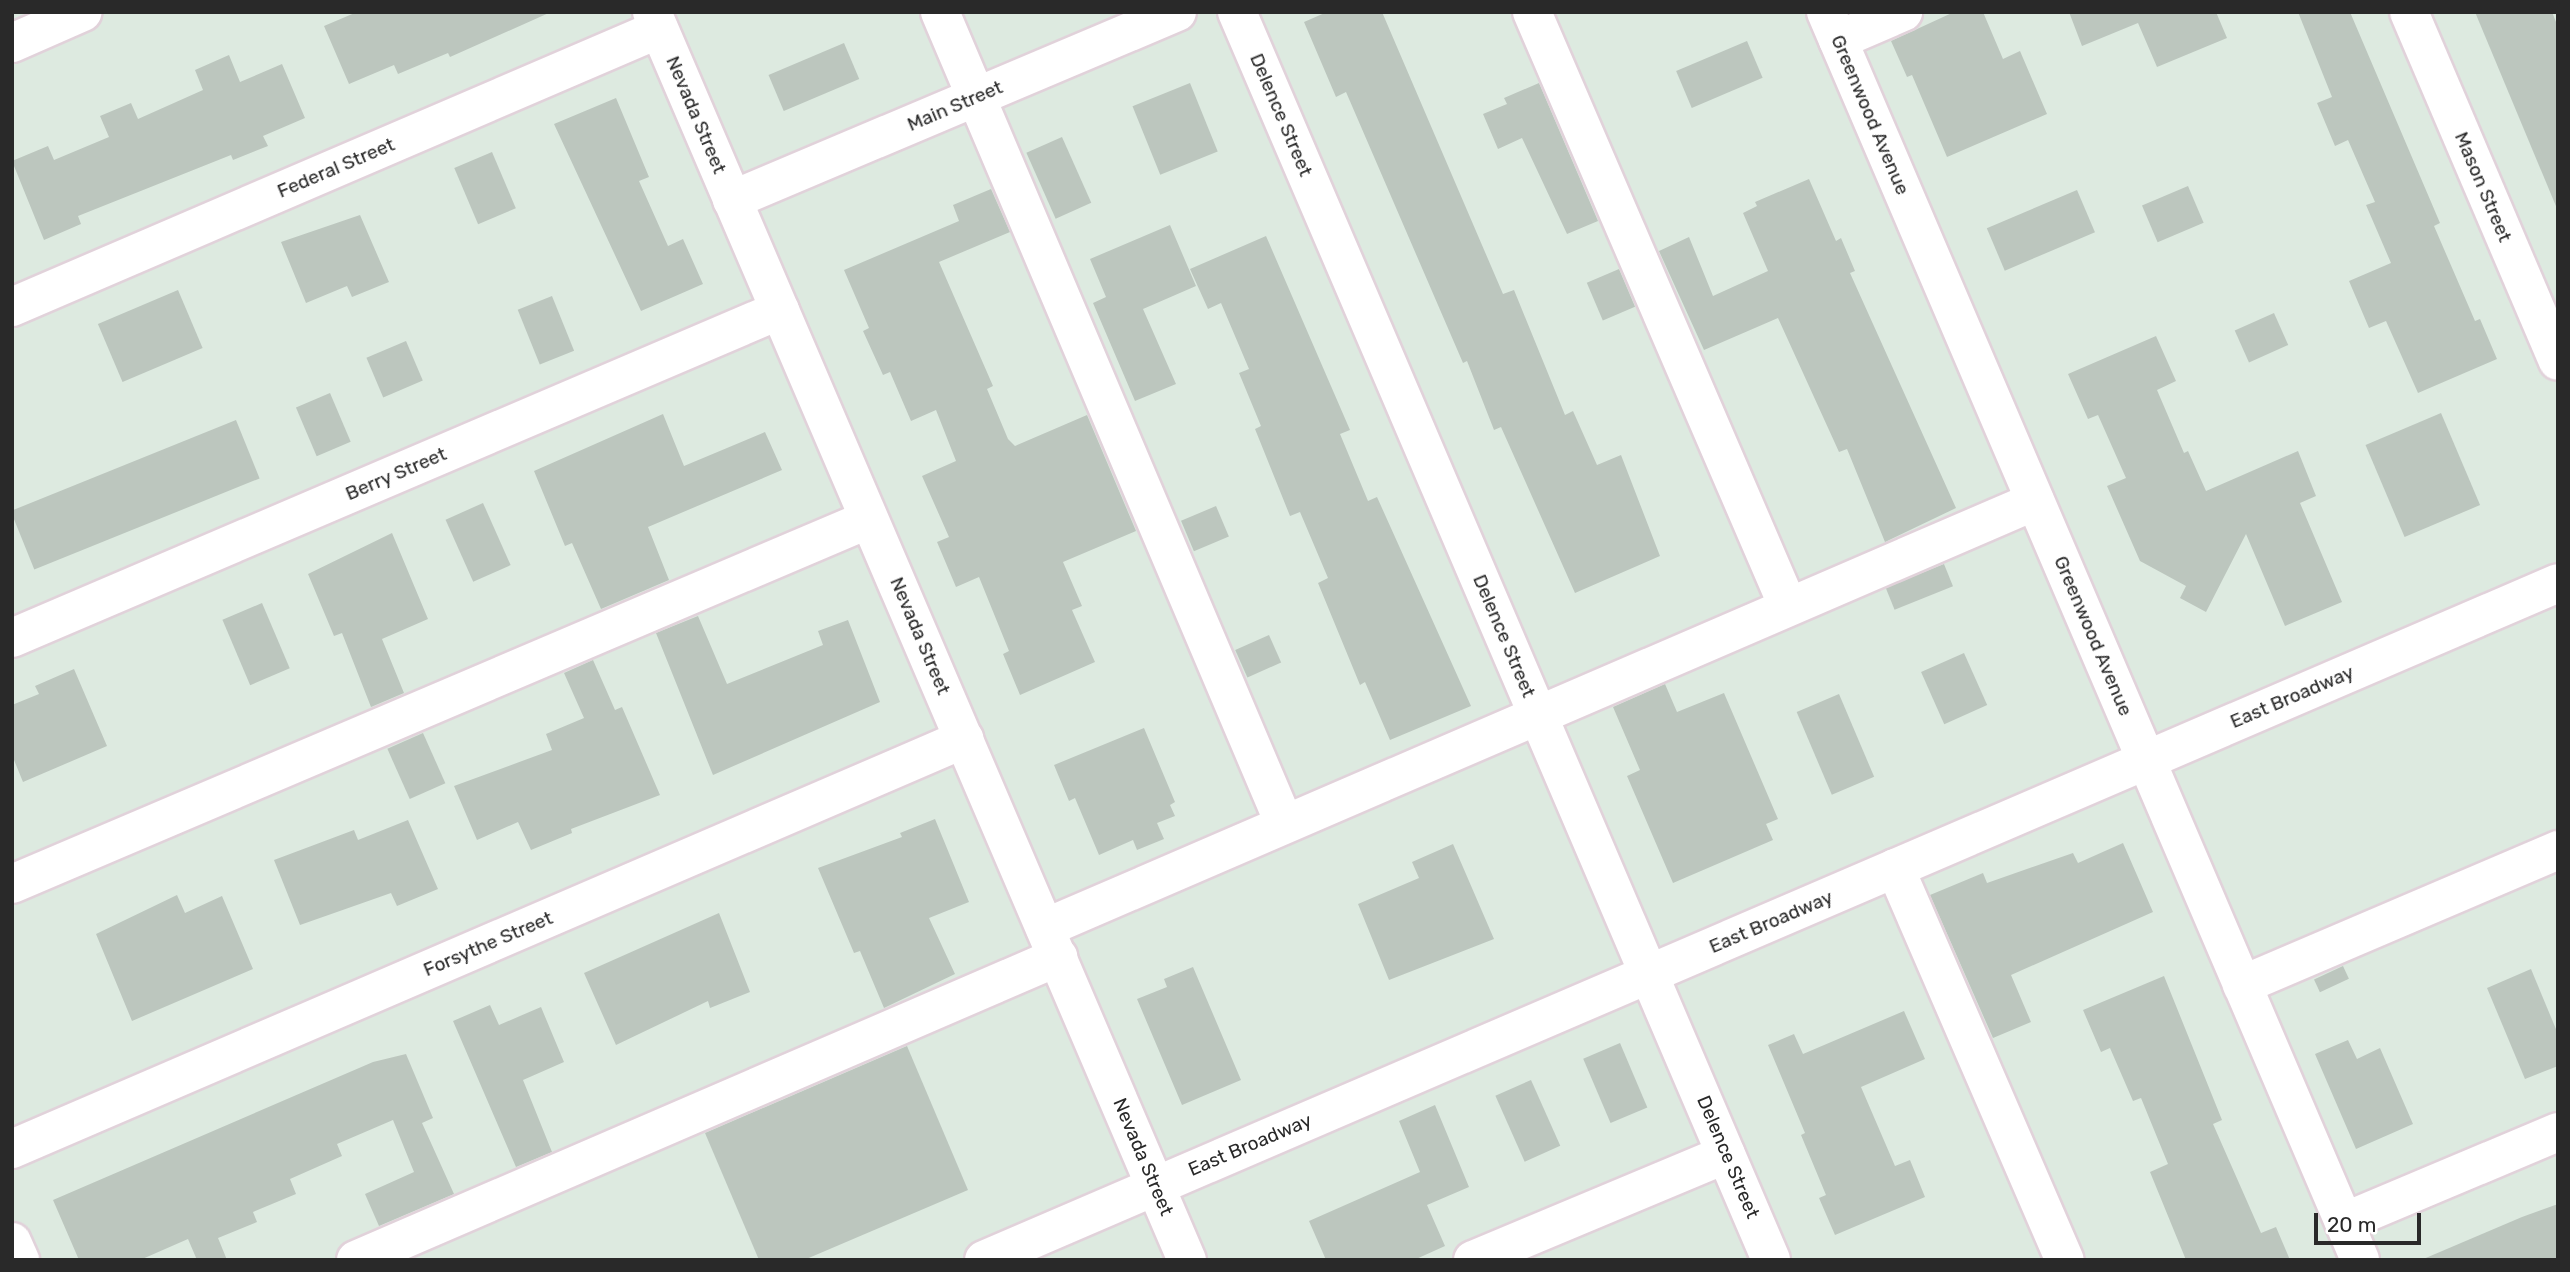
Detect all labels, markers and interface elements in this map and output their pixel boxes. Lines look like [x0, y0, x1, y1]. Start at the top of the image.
street label: Greenwood Avenue [1826, 31, 1914, 199]
street label: Delence Street [1245, 50, 1317, 180]
street label: Nevada Street [661, 53, 731, 177]
street label: Main Street [904, 76, 1006, 136]
street label: Mason Street [2450, 129, 2516, 245]
street label: Federal Street [274, 133, 398, 203]
street label: Berry Street [342, 442, 450, 506]
street label: Greenwood Avenue [2049, 552, 2137, 720]
street label: Delence Street [1468, 571, 1540, 701]
street label: Nevada Street [885, 574, 955, 698]
street label: East Broadway [2227, 661, 2357, 733]
street label: East Broadway [1706, 886, 1836, 958]
street label: Forsythe Street [420, 907, 556, 981]
street label: Delence Street [1692, 1092, 1764, 1222]
street label: Nevada Street [1108, 1095, 1178, 1219]
street label: East Broadway [1185, 1109, 1315, 1181]
scale bar [2318, 1198, 2425, 1242]
text: 20 m [2327, 1212, 2376, 1237]

